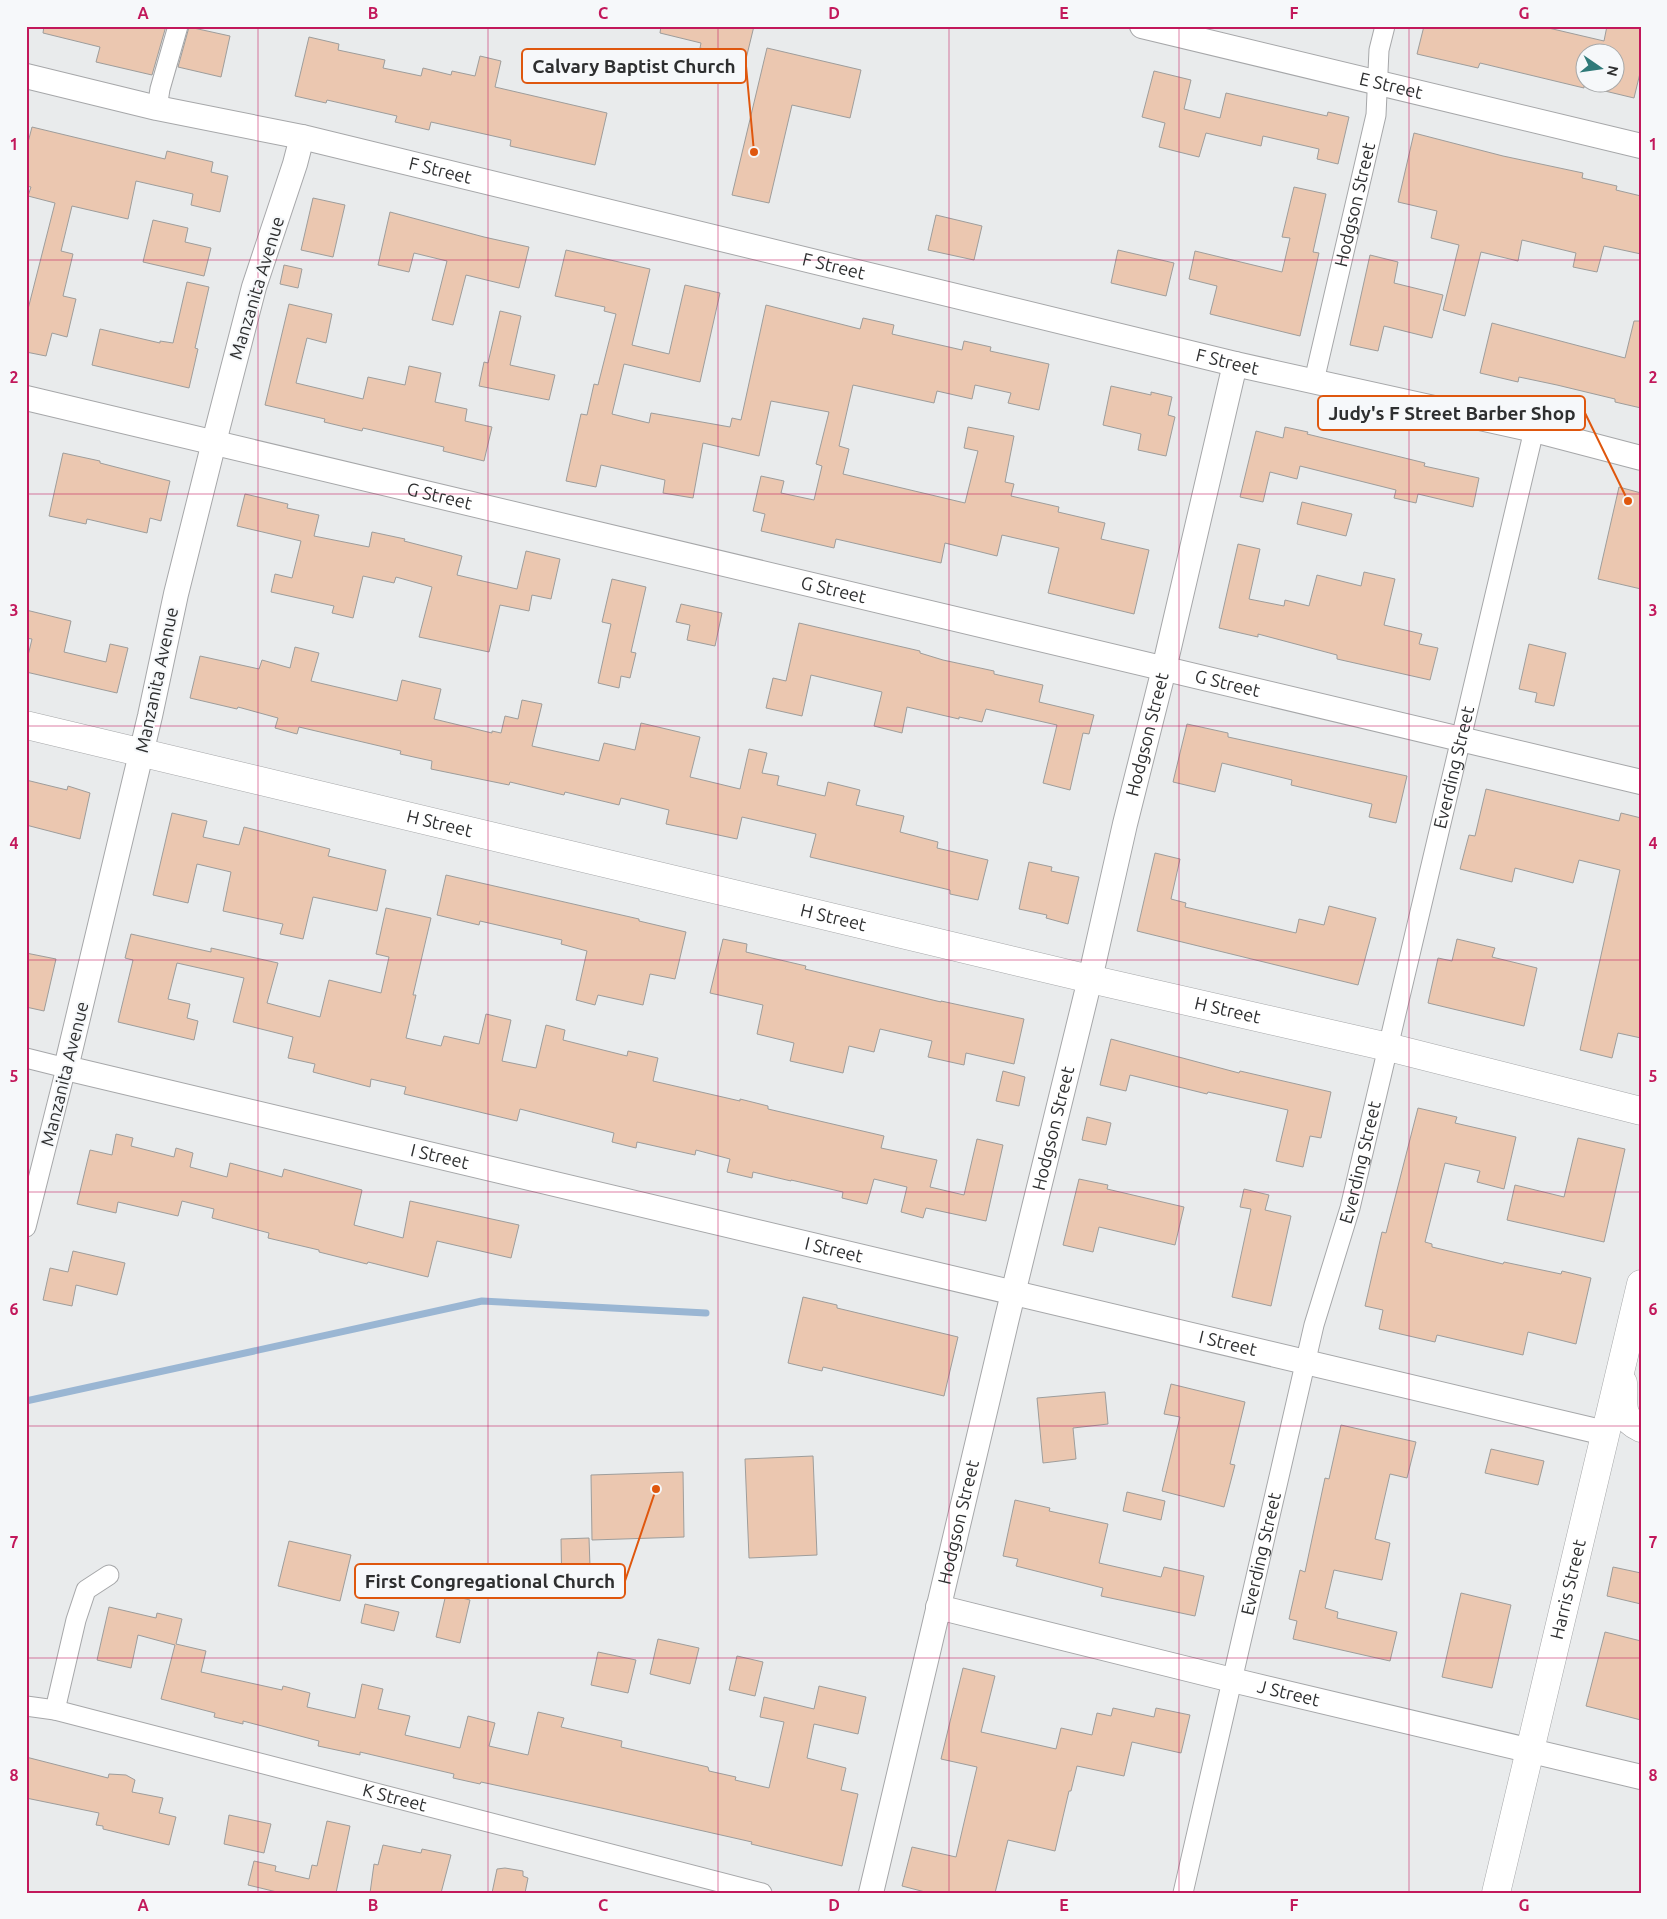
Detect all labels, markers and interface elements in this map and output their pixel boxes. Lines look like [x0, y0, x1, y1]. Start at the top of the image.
text: A [137, 4, 149, 22]
text: B [368, 4, 378, 22]
text: C [598, 4, 608, 22]
text: D [828, 4, 840, 22]
text: E [1059, 4, 1069, 22]
text: F [1290, 4, 1299, 22]
text: G [1518, 4, 1530, 22]
north arrow [1574, 42, 1624, 92]
callout: Calvary Baptist Church [522, 49, 746, 83]
text: Calvary Baptist Church [532, 55, 736, 77]
text: N [1604, 64, 1622, 78]
street label: E Street [1357, 68, 1425, 102]
text: 1 [9, 135, 19, 153]
text: 1 [1648, 135, 1658, 153]
street label: Hodgson Street [1330, 140, 1378, 269]
street label: F Street [407, 152, 474, 187]
street label: Manzanita Avenue [225, 214, 287, 362]
street label: F Street [801, 248, 867, 283]
street label: F Street [1194, 344, 1261, 378]
text: 2 [9, 368, 19, 386]
text: 2 [1648, 368, 1658, 386]
callout: Judy's F Street Barber Shop [1318, 396, 1585, 430]
text: Judy's F Street Barber Shop [1328, 402, 1576, 424]
street label: G Street [405, 478, 474, 513]
street label: G Street [799, 572, 868, 606]
text: 3 [9, 601, 19, 619]
text: 3 [1648, 601, 1658, 619]
street label: Manzanita Avenue [131, 605, 181, 754]
street label: G Street [1193, 665, 1262, 700]
street label: Hodgson Street [1121, 670, 1172, 798]
street label: Everding Street [1429, 704, 1477, 831]
street label: H Street [405, 805, 474, 840]
text: 4 [9, 834, 19, 852]
text: 4 [1648, 834, 1658, 852]
street label: H Street [799, 899, 868, 934]
street label: H Street [1193, 992, 1263, 1027]
street label: Manzanita Avenue [36, 999, 92, 1148]
street label: Hodgson Street [1028, 1064, 1077, 1192]
text: 5 [9, 1067, 19, 1085]
text: 5 [1648, 1067, 1658, 1085]
street label: Everding Street [1335, 1099, 1384, 1226]
street label: I Street [409, 1139, 471, 1172]
street label: I Street [803, 1233, 865, 1266]
text: 6 [9, 1300, 19, 1318]
text: 6 [1648, 1300, 1658, 1318]
street label: I Street [1197, 1326, 1259, 1359]
street label: Hodgson Street [933, 1458, 982, 1586]
street label: Everding Street [1236, 1490, 1284, 1617]
text: 7 [9, 1533, 19, 1551]
text: 7 [1648, 1533, 1658, 1551]
street label: Harris Street [1546, 1537, 1589, 1641]
callout: First Congregational Church [355, 1564, 625, 1598]
text: First Congregational Church [365, 1570, 615, 1592]
street label: J Street [1256, 1675, 1322, 1709]
text: 8 [9, 1766, 19, 1784]
text: 8 [1648, 1766, 1658, 1784]
street label: K Street [361, 1779, 429, 1815]
text: A [137, 1896, 149, 1914]
text: B [368, 1896, 378, 1914]
text: C [598, 1896, 608, 1914]
text: D [828, 1896, 840, 1914]
text: E [1059, 1896, 1069, 1914]
text: F [1290, 1896, 1299, 1914]
text: G [1518, 1896, 1530, 1914]

